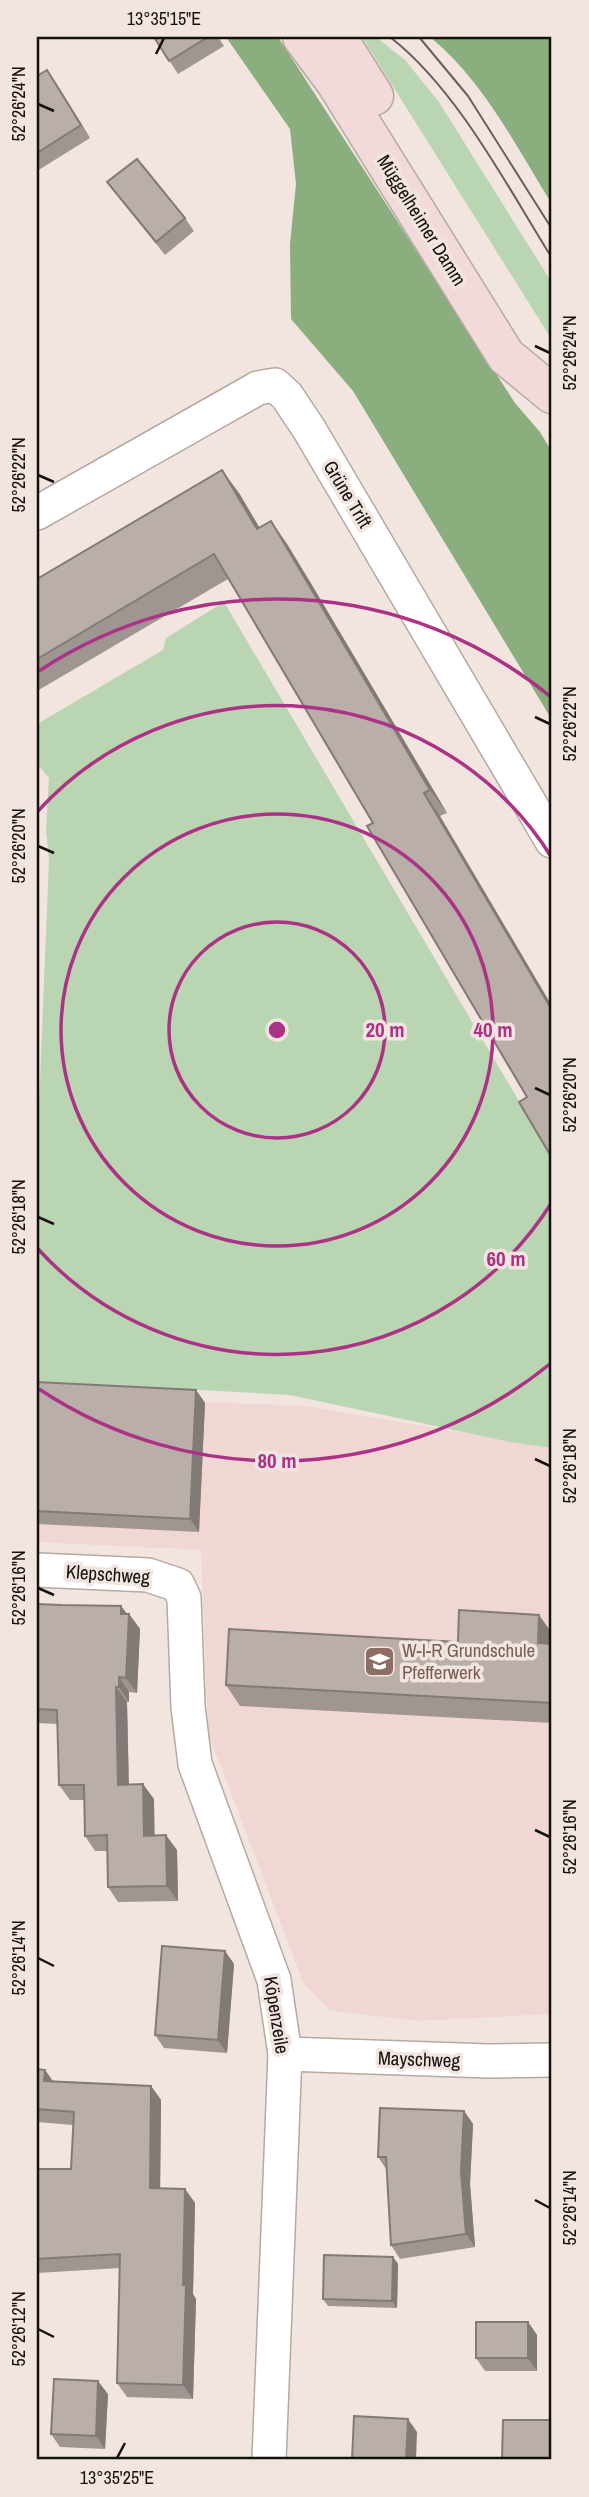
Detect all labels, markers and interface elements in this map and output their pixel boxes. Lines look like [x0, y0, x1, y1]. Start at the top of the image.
text: 13°35'15"E [127, 6, 201, 31]
text: 52°26'24"N [6, 66, 31, 142]
street label: Müggelheimer Damm [371, 150, 473, 290]
text: 52°26'24"N [557, 315, 582, 391]
text: 52°26'22"N [6, 437, 31, 513]
street label: Grüne Trift [318, 455, 379, 533]
text: 52°26'22"N [557, 686, 582, 762]
text: 52°26'20"N [6, 808, 31, 884]
text: 20 m [365, 1015, 405, 1044]
text: 40 m [473, 1015, 513, 1044]
centre of rings [265, 1018, 289, 1042]
text: 52°26'20"N [557, 1057, 582, 1133]
text: 52°26'18"N [6, 1179, 31, 1255]
text: 60 m [486, 1244, 526, 1273]
text: 52°26'18"N [557, 1428, 582, 1504]
text: 80 m [257, 1446, 297, 1475]
text: 52°26'16"N [6, 1550, 31, 1626]
street label: Klepschweg [65, 1558, 151, 1590]
place label: W-I-R Grundschule Pfefferwerk [402, 1637, 535, 1685]
school or university icon: W-I-R Grundschule Pfefferwerk [362, 1644, 396, 1678]
text: 52°26'16"N [557, 1799, 582, 1875]
text: 52°26'14"N [6, 1920, 31, 1996]
street label: Köpenzeile [258, 1974, 296, 2056]
street label: Mayschweg [377, 2045, 461, 2073]
text: 52°26'14"N [557, 2170, 582, 2246]
text: 52°26'12"N [6, 2291, 31, 2367]
text: 13°35'25"E [80, 2465, 154, 2490]

